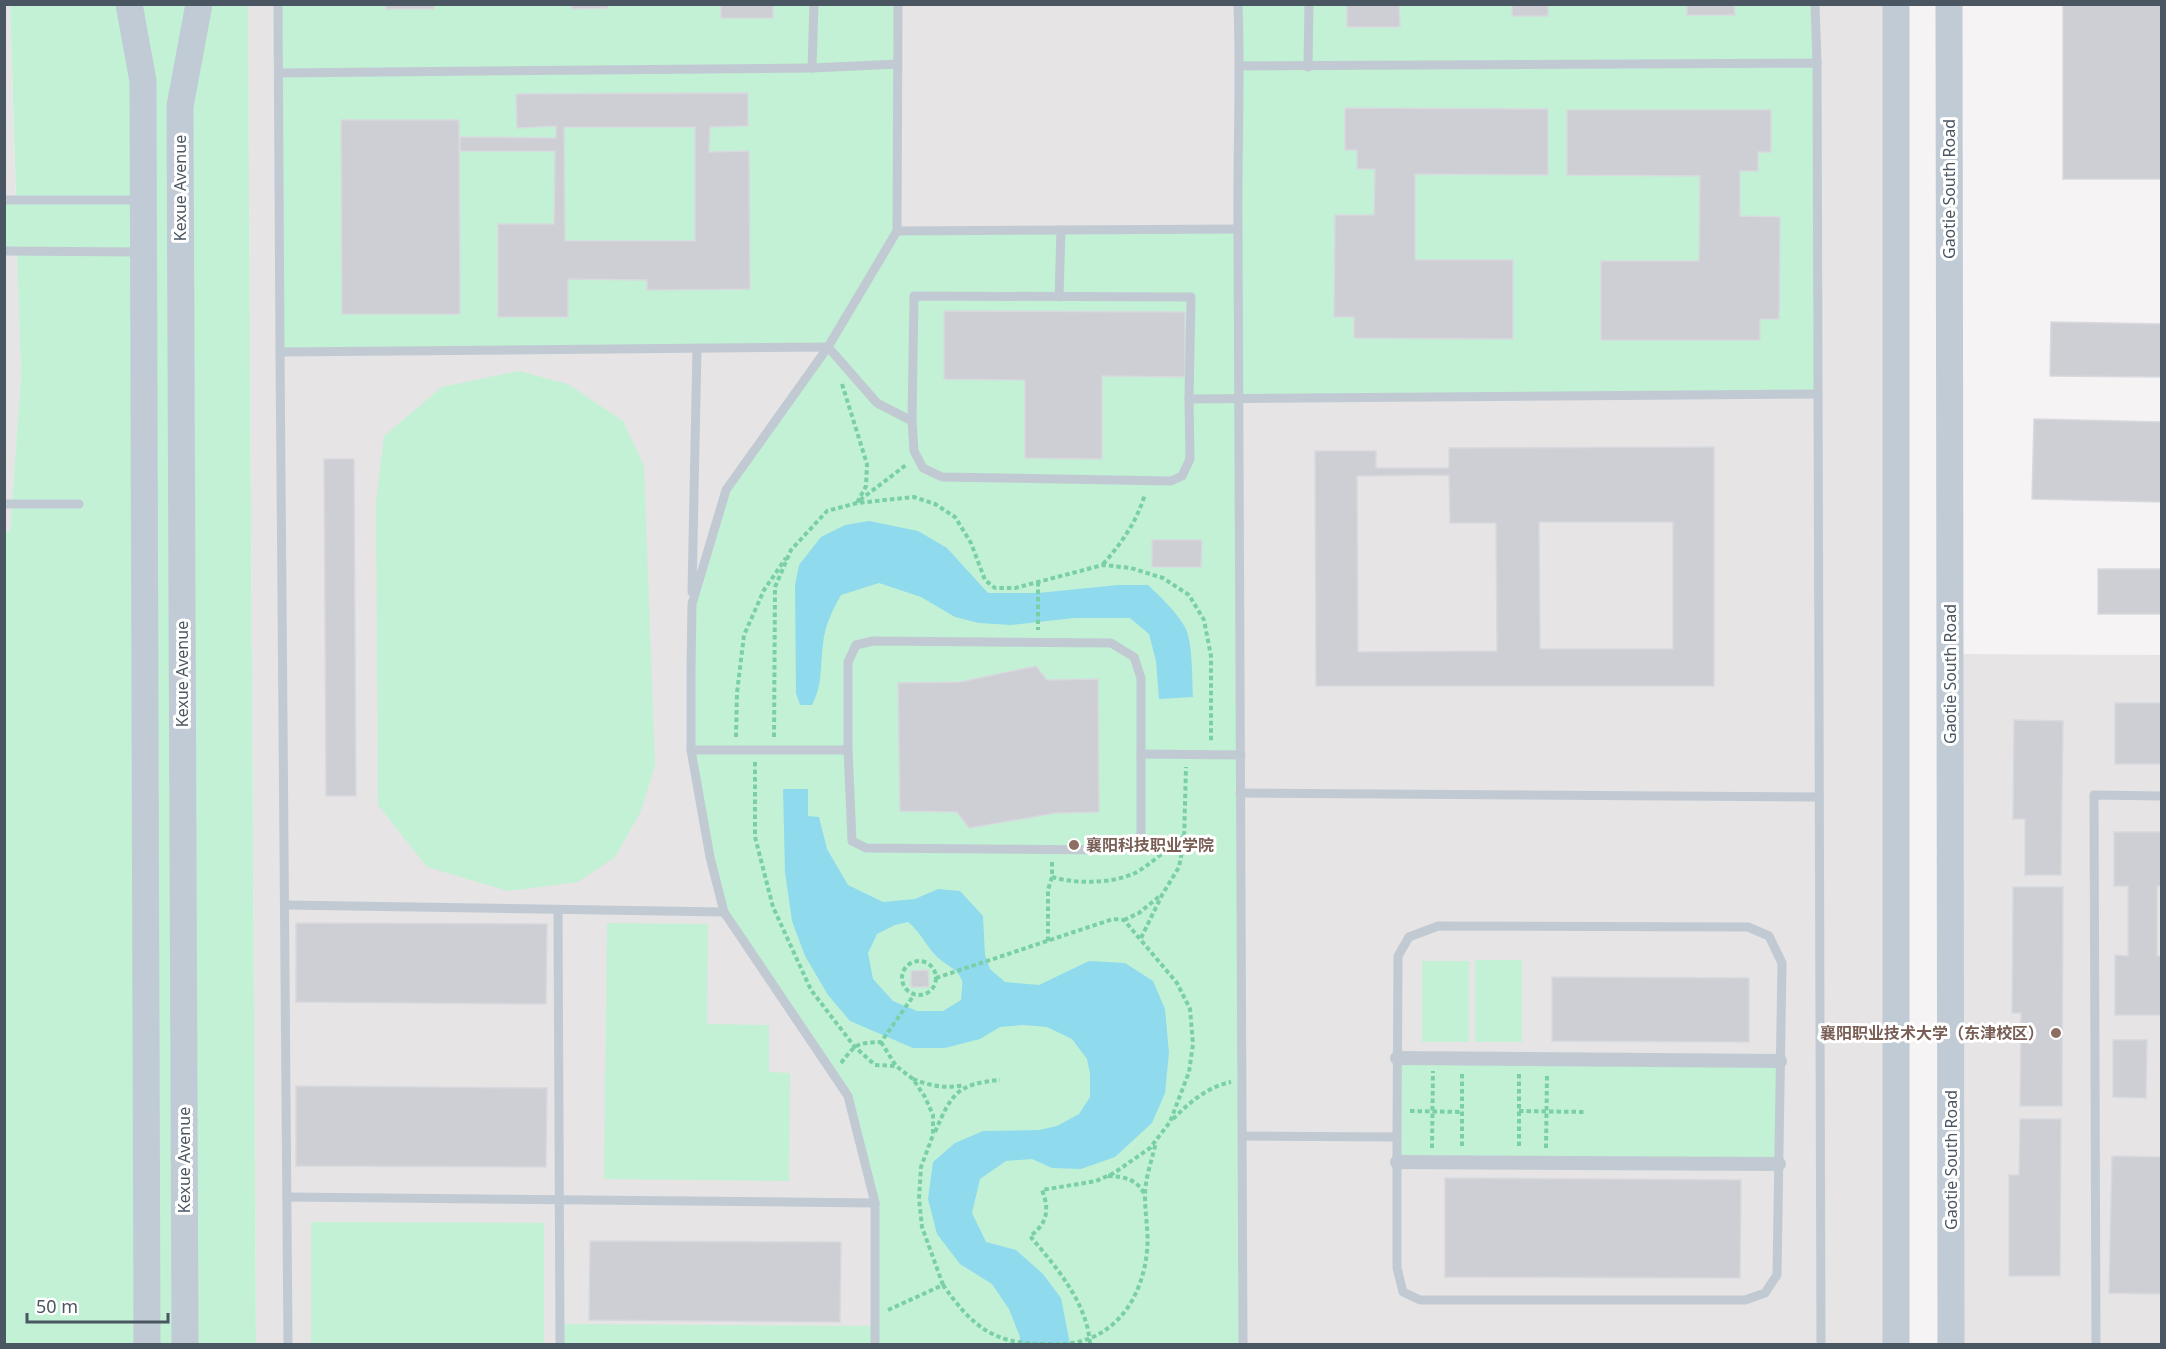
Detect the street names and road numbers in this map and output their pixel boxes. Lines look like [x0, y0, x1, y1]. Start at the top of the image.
street label: Gaotie South Road [1938, 119, 1960, 259]
street label: Kexue Avenue [169, 135, 191, 241]
street label: Gaotie South Road [1939, 604, 1961, 744]
street label: Kexue Avenue [171, 621, 193, 727]
street label: Gaotie South Road [1940, 1090, 1962, 1230]
street label: Kexue Avenue [173, 1107, 195, 1213]

